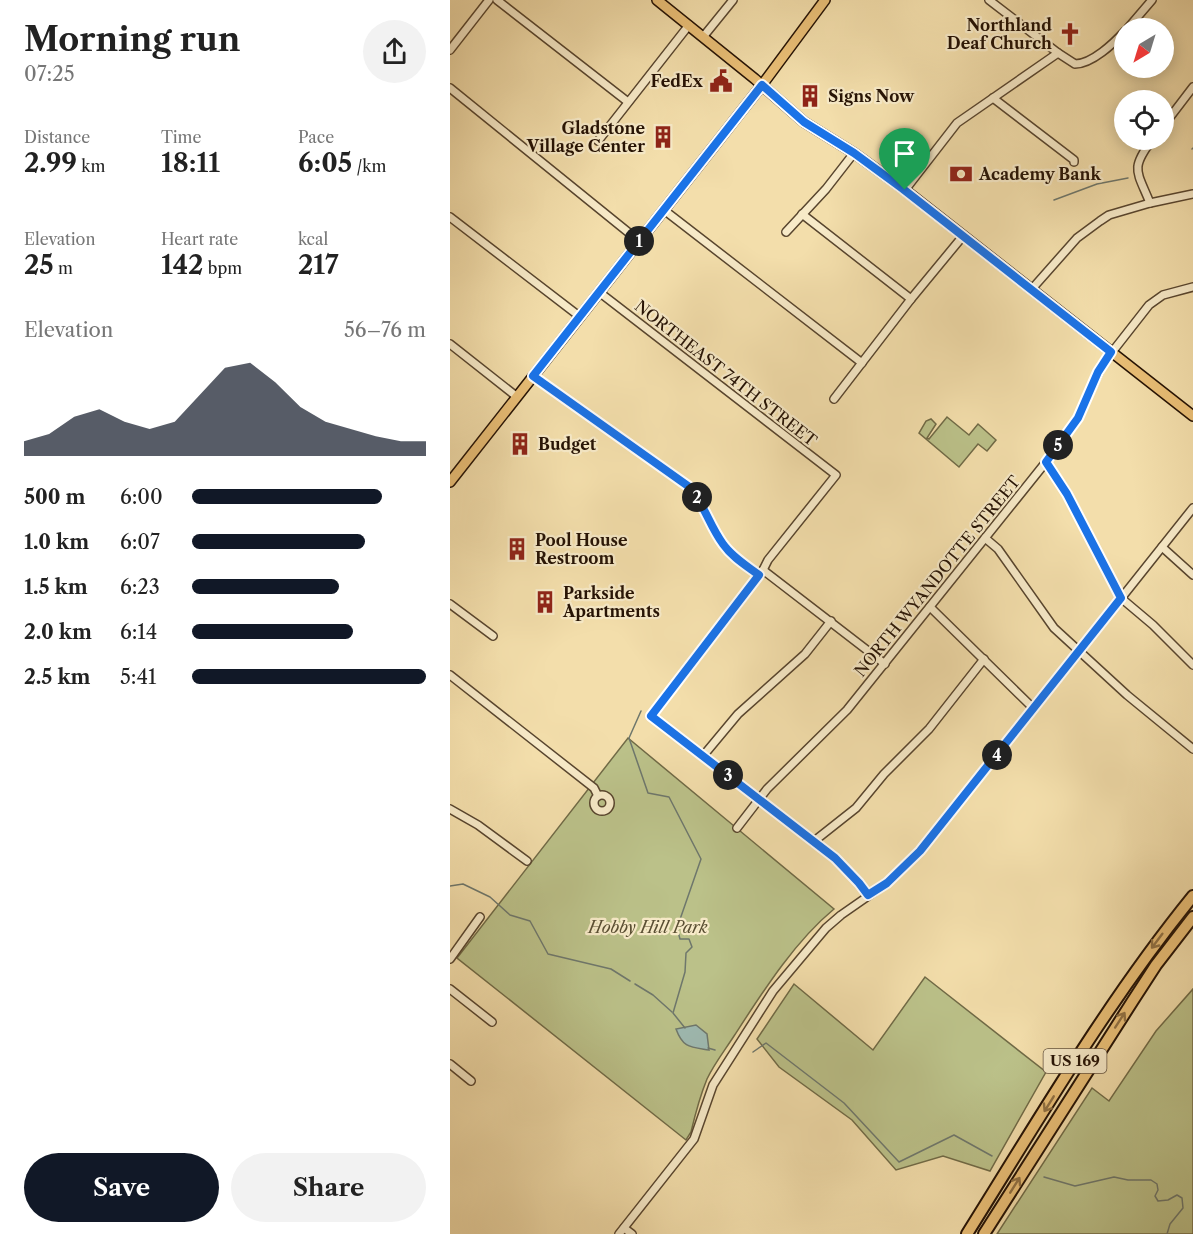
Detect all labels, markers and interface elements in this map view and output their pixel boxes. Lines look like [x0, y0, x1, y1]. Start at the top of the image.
place label: Northland Deaf Church [947, 15, 1052, 53]
north arrow [1114, 18, 1174, 78]
map controls [1114, 18, 1174, 150]
text: Morning run [24, 19, 240, 60]
button: share [363, 20, 426, 83]
church icon: Northland Deaf Church [1057, 21, 1083, 47]
text: 07:25 [24, 62, 75, 86]
public building icon: FedEx [708, 68, 734, 94]
place label: FedEx [651, 71, 704, 91]
building icon: Signs Now [797, 83, 823, 109]
place label: Signs Now [828, 86, 915, 106]
button: locate [1114, 90, 1174, 150]
place label: Gladstone Village Center [526, 118, 645, 156]
building icon: Gladstone Village Center [650, 124, 676, 150]
text: Distance [24, 127, 90, 147]
text: Time [161, 127, 201, 147]
text: Pace [298, 127, 334, 147]
pin [879, 128, 930, 190]
icon: arrive [888, 137, 921, 170]
text: 2.99 [24, 147, 77, 179]
text: 18:11 [161, 147, 220, 179]
text: 6:05 [298, 147, 352, 179]
text: km [77, 156, 105, 176]
text: /km [352, 156, 386, 176]
bank icon: Academy Bank [948, 161, 974, 187]
place label: Academy Bank [978, 164, 1101, 184]
pin: 1 [624, 226, 654, 256]
text: Elevation [24, 229, 95, 249]
text: Heart rate [161, 229, 238, 249]
text: kcal [298, 229, 328, 249]
text: 1 [635, 231, 643, 251]
text: 25 [24, 249, 54, 281]
text: 142 [161, 249, 203, 281]
text: 217 [298, 249, 339, 281]
text: m [54, 258, 73, 278]
text: bpm [203, 258, 242, 278]
street label: NORTHEAST 74TH STREET [631, 296, 821, 450]
text: Elevation [24, 318, 113, 342]
text: 56–76 m [344, 318, 426, 342]
pin: 5 [1043, 430, 1073, 460]
building icon: Budget [507, 431, 533, 457]
place label: Budget [538, 434, 597, 454]
text: 5 [1054, 435, 1062, 455]
street label: NORTH WYANDOTTE STREET [850, 472, 1024, 680]
pin: 2 [682, 482, 712, 512]
text: 500 m [24, 485, 85, 509]
text: 6:00 [120, 485, 163, 509]
text: 2 [692, 487, 702, 507]
text: 1.0 km [24, 530, 89, 554]
text: 6:07 [120, 530, 160, 554]
place label: Pool House Restroom [535, 530, 628, 568]
building icon: Pool House Restroom [504, 536, 530, 562]
text: 1.5 km [24, 575, 88, 599]
text: 6:23 [120, 575, 160, 599]
place label: Parkside Apartments [562, 583, 660, 621]
building icon: Parkside Apartments [532, 589, 558, 615]
text: 2.0 km [24, 620, 92, 644]
text: 6:14 [120, 620, 157, 644]
text: 2.5 km [24, 665, 91, 689]
text: 5:41 [120, 665, 156, 689]
pin: 4 [982, 740, 1012, 770]
text: 4 [992, 745, 1002, 765]
pin: 3 [713, 760, 743, 790]
text: 3 [723, 765, 733, 785]
park label: Hobby Hill Park [586, 917, 708, 937]
one-way arrow [1150, 933, 1163, 949]
one-way arrow [1114, 1012, 1126, 1029]
road number: US 169 [1044, 1049, 1106, 1073]
one-way arrow [1042, 1095, 1055, 1112]
button: Save [24, 1153, 219, 1222]
button: Share [231, 1153, 426, 1222]
one-way arrow [1008, 1176, 1021, 1193]

